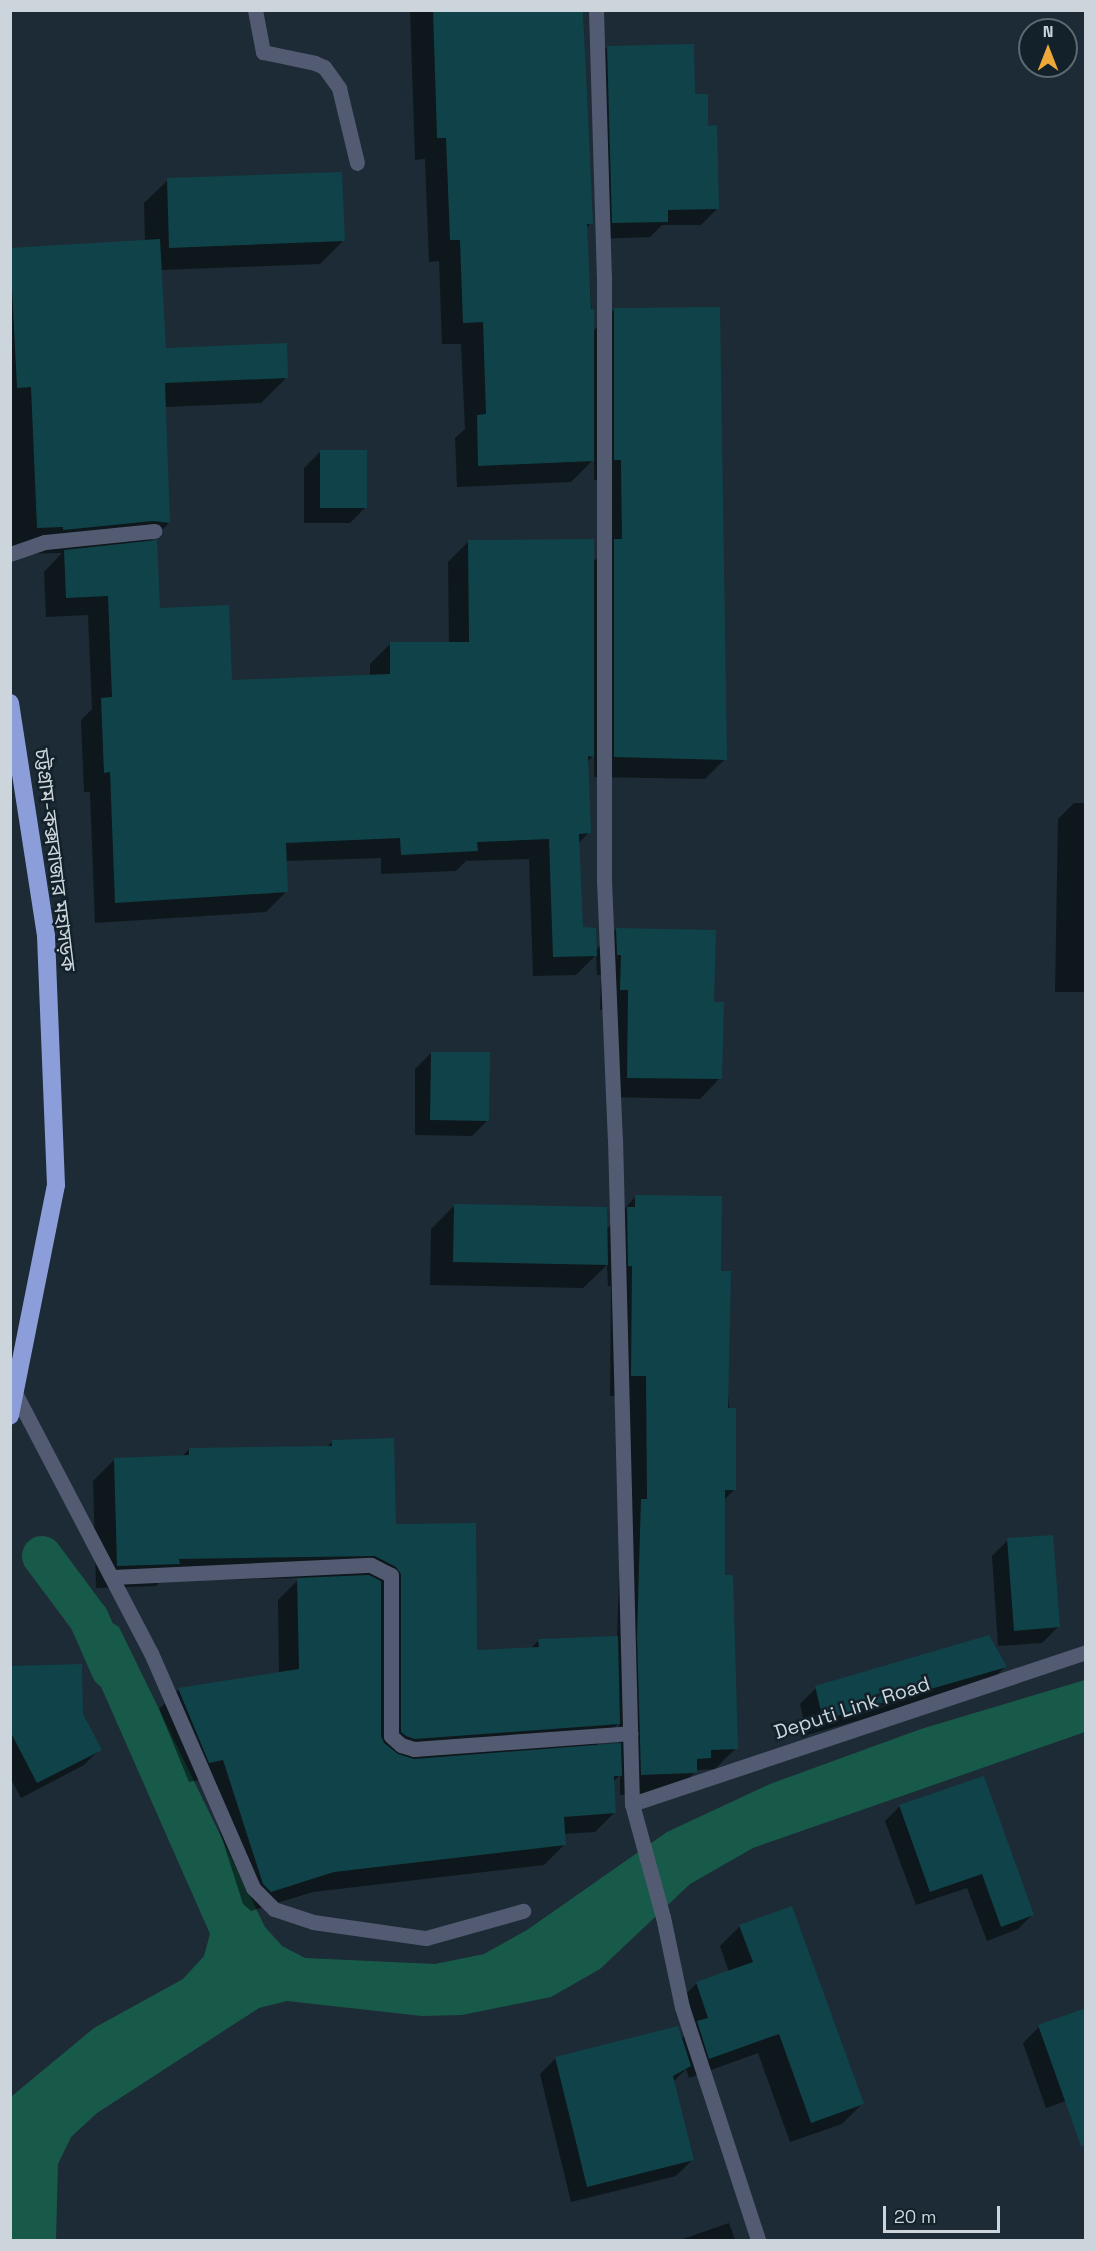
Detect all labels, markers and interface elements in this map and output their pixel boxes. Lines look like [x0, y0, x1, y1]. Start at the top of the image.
north arrow [1018, 18, 1078, 78]
text: N [1043, 21, 1053, 42]
street label: চট্টগ্রাম-কক্সবাজার মহাসড়ক [29, 747, 81, 973]
street label: Deputi Link Road [771, 1671, 933, 1745]
scale bar [886, 2194, 1003, 2232]
text: 20 m [894, 2205, 937, 2228]

